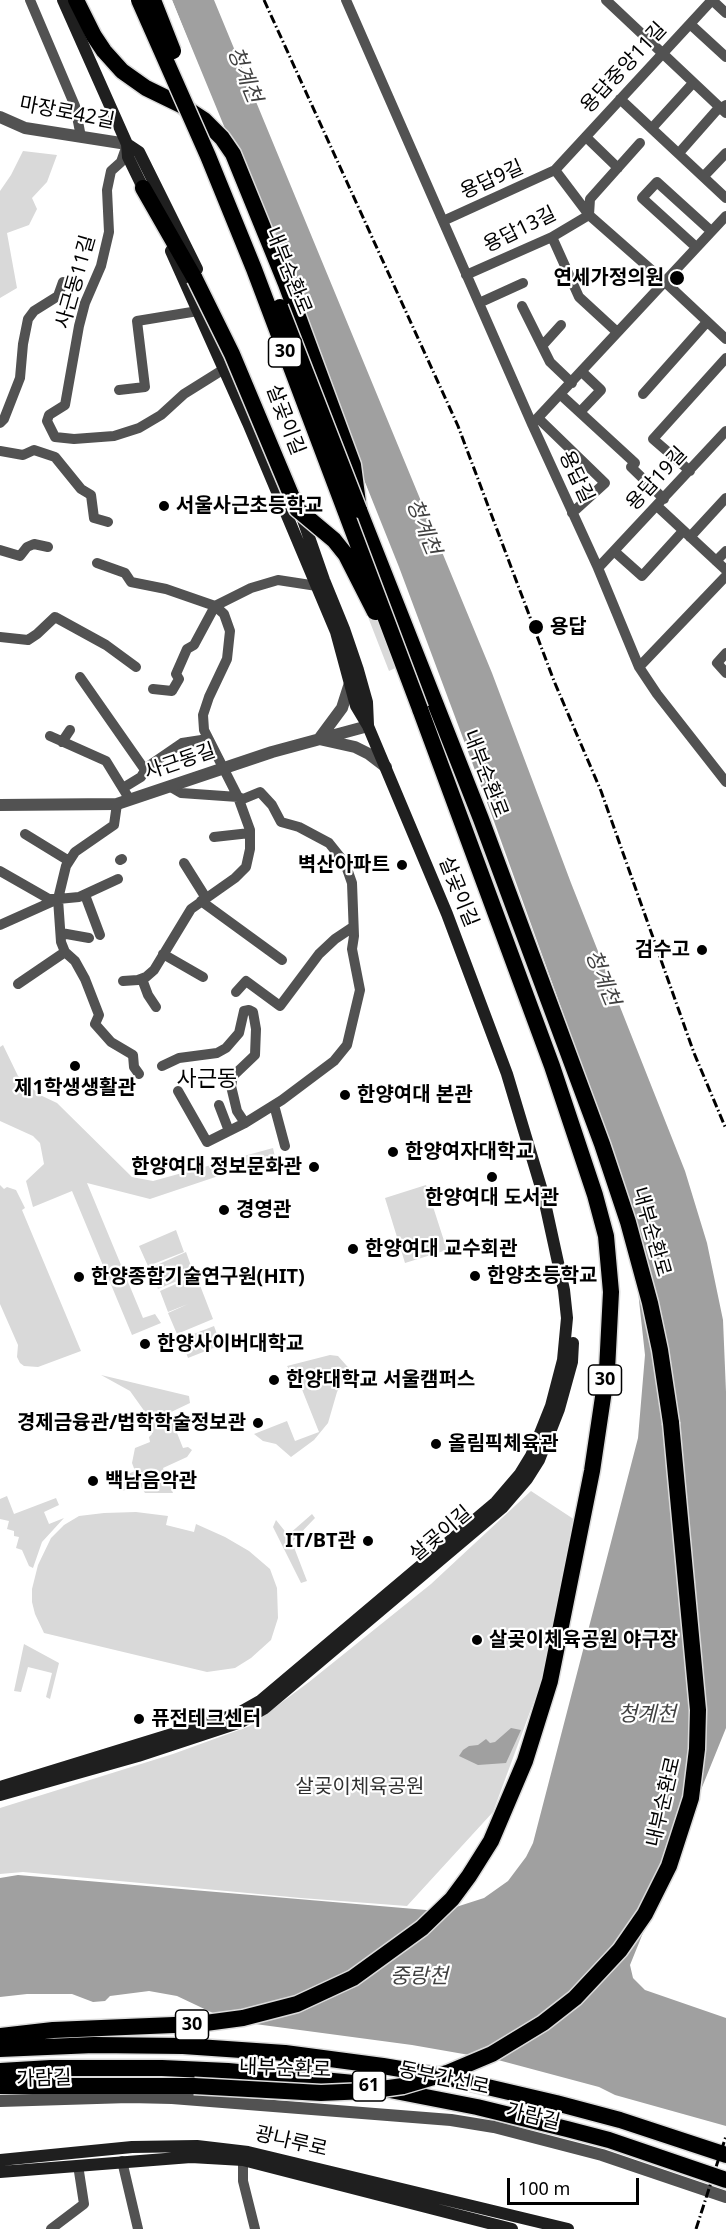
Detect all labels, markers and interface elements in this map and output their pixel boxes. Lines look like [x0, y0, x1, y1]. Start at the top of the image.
street label: 용답중앙11길 [576, 18, 672, 118]
water label: 청계천 [221, 43, 267, 107]
street label: 마장로42길 [17, 92, 117, 134]
street label: 용답9길 [457, 155, 527, 205]
street label: 용답13길 [480, 202, 560, 258]
street label: 내부순환로 [260, 224, 316, 318]
street label: 사근동11길 [51, 232, 101, 332]
place label: 연세가정의원 [554, 266, 664, 290]
marker: 연세가정의원 [668, 269, 686, 287]
road number: 30 [268, 337, 302, 367]
street label: 살곶이길 [261, 381, 309, 459]
street label: 용답19길 [622, 442, 692, 516]
street label: 용답길 [553, 447, 599, 507]
place label: 서울사근초등학교 [176, 494, 323, 518]
water label: 청계천 [400, 495, 446, 559]
marker: 서울사근초등학교 [157, 499, 171, 513]
place label: 용답 [550, 615, 587, 639]
marker: 용답 [527, 618, 545, 636]
street label: 내부순환로 [457, 727, 513, 821]
street label: 사근동길 [141, 739, 219, 785]
place label: 벽산아파트 [298, 853, 390, 877]
street label: 살곶이길 [433, 853, 483, 931]
marker: 벽산아파트 [395, 858, 409, 872]
place label: 검수고 [635, 938, 690, 962]
marker: 검수고 [695, 943, 709, 957]
water label: 청계천 [579, 946, 625, 1010]
marker: 제1학생생활관 [68, 1059, 82, 1073]
district label: 사근동 [177, 1067, 237, 1093]
place label: 제1학생생활관 [14, 1076, 136, 1100]
place label: 한양여대 본관 [357, 1083, 473, 1107]
marker: 한양여대 본관 [338, 1088, 352, 1102]
place label: 한양여자대학교 [405, 1140, 534, 1164]
marker: 한양여자대학교 [386, 1145, 400, 1159]
place label: 한양여대 정보문화관 [131, 1155, 302, 1179]
marker: 한양여대 정보문화관 [307, 1160, 321, 1174]
marker: 한양여대 도서관 [485, 1170, 499, 1184]
street label: 내부순환로 [627, 1184, 675, 1280]
place label: 한양여대 도서관 [425, 1186, 559, 1210]
place label: 경영관 [236, 1198, 291, 1222]
marker: 경영관 [217, 1203, 231, 1217]
place label: 한양여대 교수회관 [365, 1237, 517, 1261]
marker: 한양여대 교수회관 [346, 1242, 360, 1256]
place label: 한양초등학교 [487, 1264, 597, 1288]
place label: 한양종합기술연구원(HIT) [91, 1265, 305, 1289]
marker: 한양초등학교 [468, 1269, 482, 1283]
marker: 한양종합기술연구원(HIT) [72, 1270, 86, 1284]
place label: 한양사이버대학교 [157, 1332, 304, 1356]
marker: 한양사이버대학교 [138, 1337, 152, 1351]
road number: 30 [588, 1365, 622, 1395]
place label: 한양대학교 서울캠퍼스 [286, 1368, 475, 1392]
marker: 한양대학교 서울캠퍼스 [267, 1373, 281, 1387]
place label: 경제금융관/법학학술정보관 [17, 1411, 246, 1435]
marker: 경제금융관/법학학술정보관 [251, 1416, 265, 1430]
place label: 올림픽체육관 [448, 1432, 558, 1456]
marker: 올림픽체육관 [429, 1437, 443, 1451]
place label: 백남음악관 [105, 1469, 197, 1493]
marker: 백남음악관 [86, 1474, 100, 1488]
street label: 살곶이길 [405, 1501, 477, 1567]
place label: IT/BT관 [285, 1529, 356, 1553]
marker: IT/BT관 [361, 1534, 375, 1548]
place label: 살곶이체육공원 야구장 [489, 1628, 678, 1652]
marker: 살곶이체육공원 야구장 [470, 1633, 484, 1647]
water label: 청계천 [618, 1702, 676, 1728]
place label: 퓨전테크센터 [151, 1707, 261, 1731]
marker: 퓨전테크센터 [132, 1712, 146, 1726]
street label: 내부순환로 [642, 1754, 686, 1850]
park label: 살곶이체육공원 [296, 1775, 424, 1799]
water label: 중랑천 [390, 1964, 448, 1990]
road number: 30 [176, 2010, 208, 2040]
street label: 내부순환로 [239, 2055, 331, 2083]
street label: 동부간선로 [397, 2058, 491, 2100]
street label: 가람길 [16, 2066, 72, 2092]
road number: 61 [352, 2071, 386, 2101]
street label: 가람길 [503, 2099, 563, 2135]
street label: 광나루로 [252, 2122, 330, 2162]
scale bar [510, 2166, 642, 2204]
text: 100 m [518, 2176, 570, 2200]

